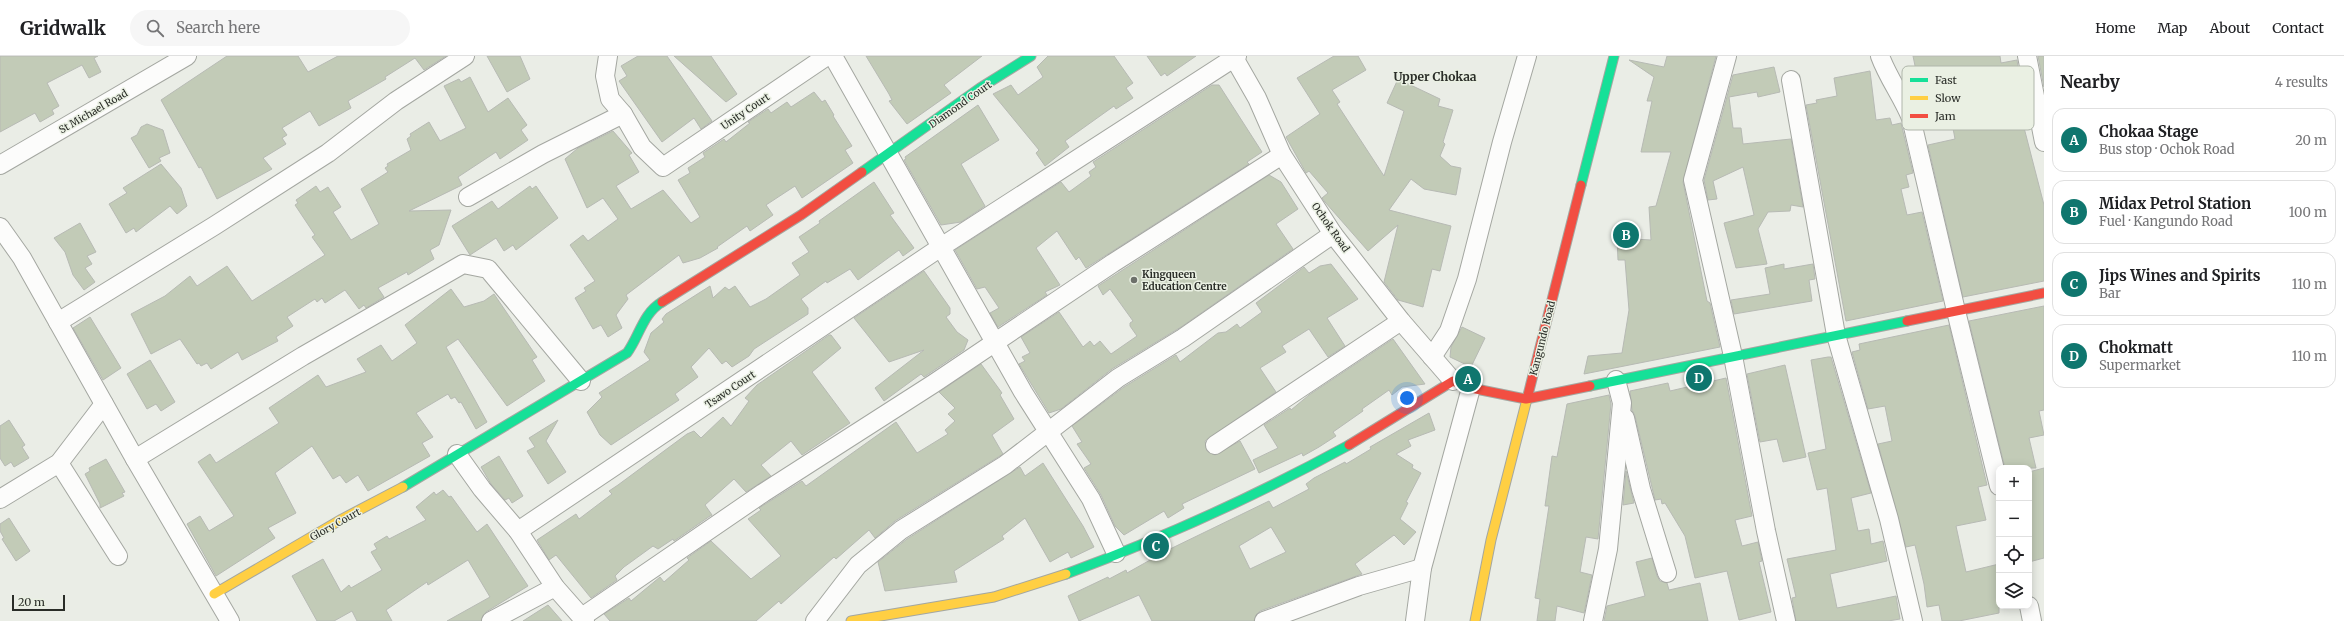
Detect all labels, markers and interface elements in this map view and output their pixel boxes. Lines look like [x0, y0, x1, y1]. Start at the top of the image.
search box [130, 10, 410, 46]
text: Gridwalk [20, 16, 106, 40]
icon: search [144, 17, 166, 39]
text: Search here [176, 18, 260, 37]
text: Home [2095, 19, 2136, 37]
text: Map [2158, 19, 2187, 37]
text: About [2209, 19, 2250, 37]
text: Contact [2272, 19, 2324, 37]
legend [1902, 66, 2034, 130]
district label: Upper Chokaa [1393, 69, 1477, 84]
text: Nearby [2060, 71, 2120, 93]
text: Fast [1935, 73, 1958, 87]
text: 4 results [2275, 74, 2328, 91]
street label: Diamond Court [926, 78, 994, 131]
street label: St Michael Road [57, 87, 130, 136]
street label: Unity Court [718, 90, 772, 132]
text: Slow [1935, 91, 1961, 105]
text: Jam [1934, 109, 1956, 123]
text: Chokaa Stage [2099, 122, 2198, 141]
text: A [2069, 132, 2079, 149]
text: 20 m [2295, 132, 2327, 149]
text: Bus stop · Ochok Road [2099, 141, 2235, 158]
text: Midax Petrol Station [2099, 194, 2251, 213]
street label: Ochok Road [1309, 200, 1352, 255]
text: B [2069, 204, 2079, 221]
text: 100 m [2289, 204, 2327, 221]
text: Fuel · Kangundo Road [2099, 213, 2233, 230]
pin: B [1613, 220, 1639, 250]
text: Jips Wines and Spirits [2099, 266, 2261, 285]
place label: Kingqueen Education Centre [1142, 268, 1227, 293]
marker: Kingqueen Education Centre [1129, 275, 1139, 285]
text: C [2070, 276, 2078, 293]
text: 110 m [2292, 276, 2327, 293]
text: Bar [2099, 285, 2121, 302]
street label: Kangundo Road [1527, 299, 1558, 377]
text: Chokmatt [2099, 338, 2173, 357]
text: D [2069, 348, 2079, 365]
text: 110 m [2292, 348, 2327, 365]
text: Supermarket [2099, 357, 2181, 374]
pin: D [1686, 363, 1712, 393]
pin: A [1455, 364, 1481, 394]
street label: Tsavo Court [703, 368, 758, 411]
your location [1397, 388, 1417, 408]
map controls [1996, 465, 2032, 609]
button: + [1996, 465, 2032, 501]
button: − [1996, 501, 2032, 537]
street label: Glory Court [308, 505, 363, 544]
pin: C [1143, 531, 1169, 561]
button: locate [1996, 537, 2032, 573]
button: layers [1996, 573, 2032, 609]
scale bar [12, 593, 65, 612]
text: 20 m [18, 595, 45, 609]

